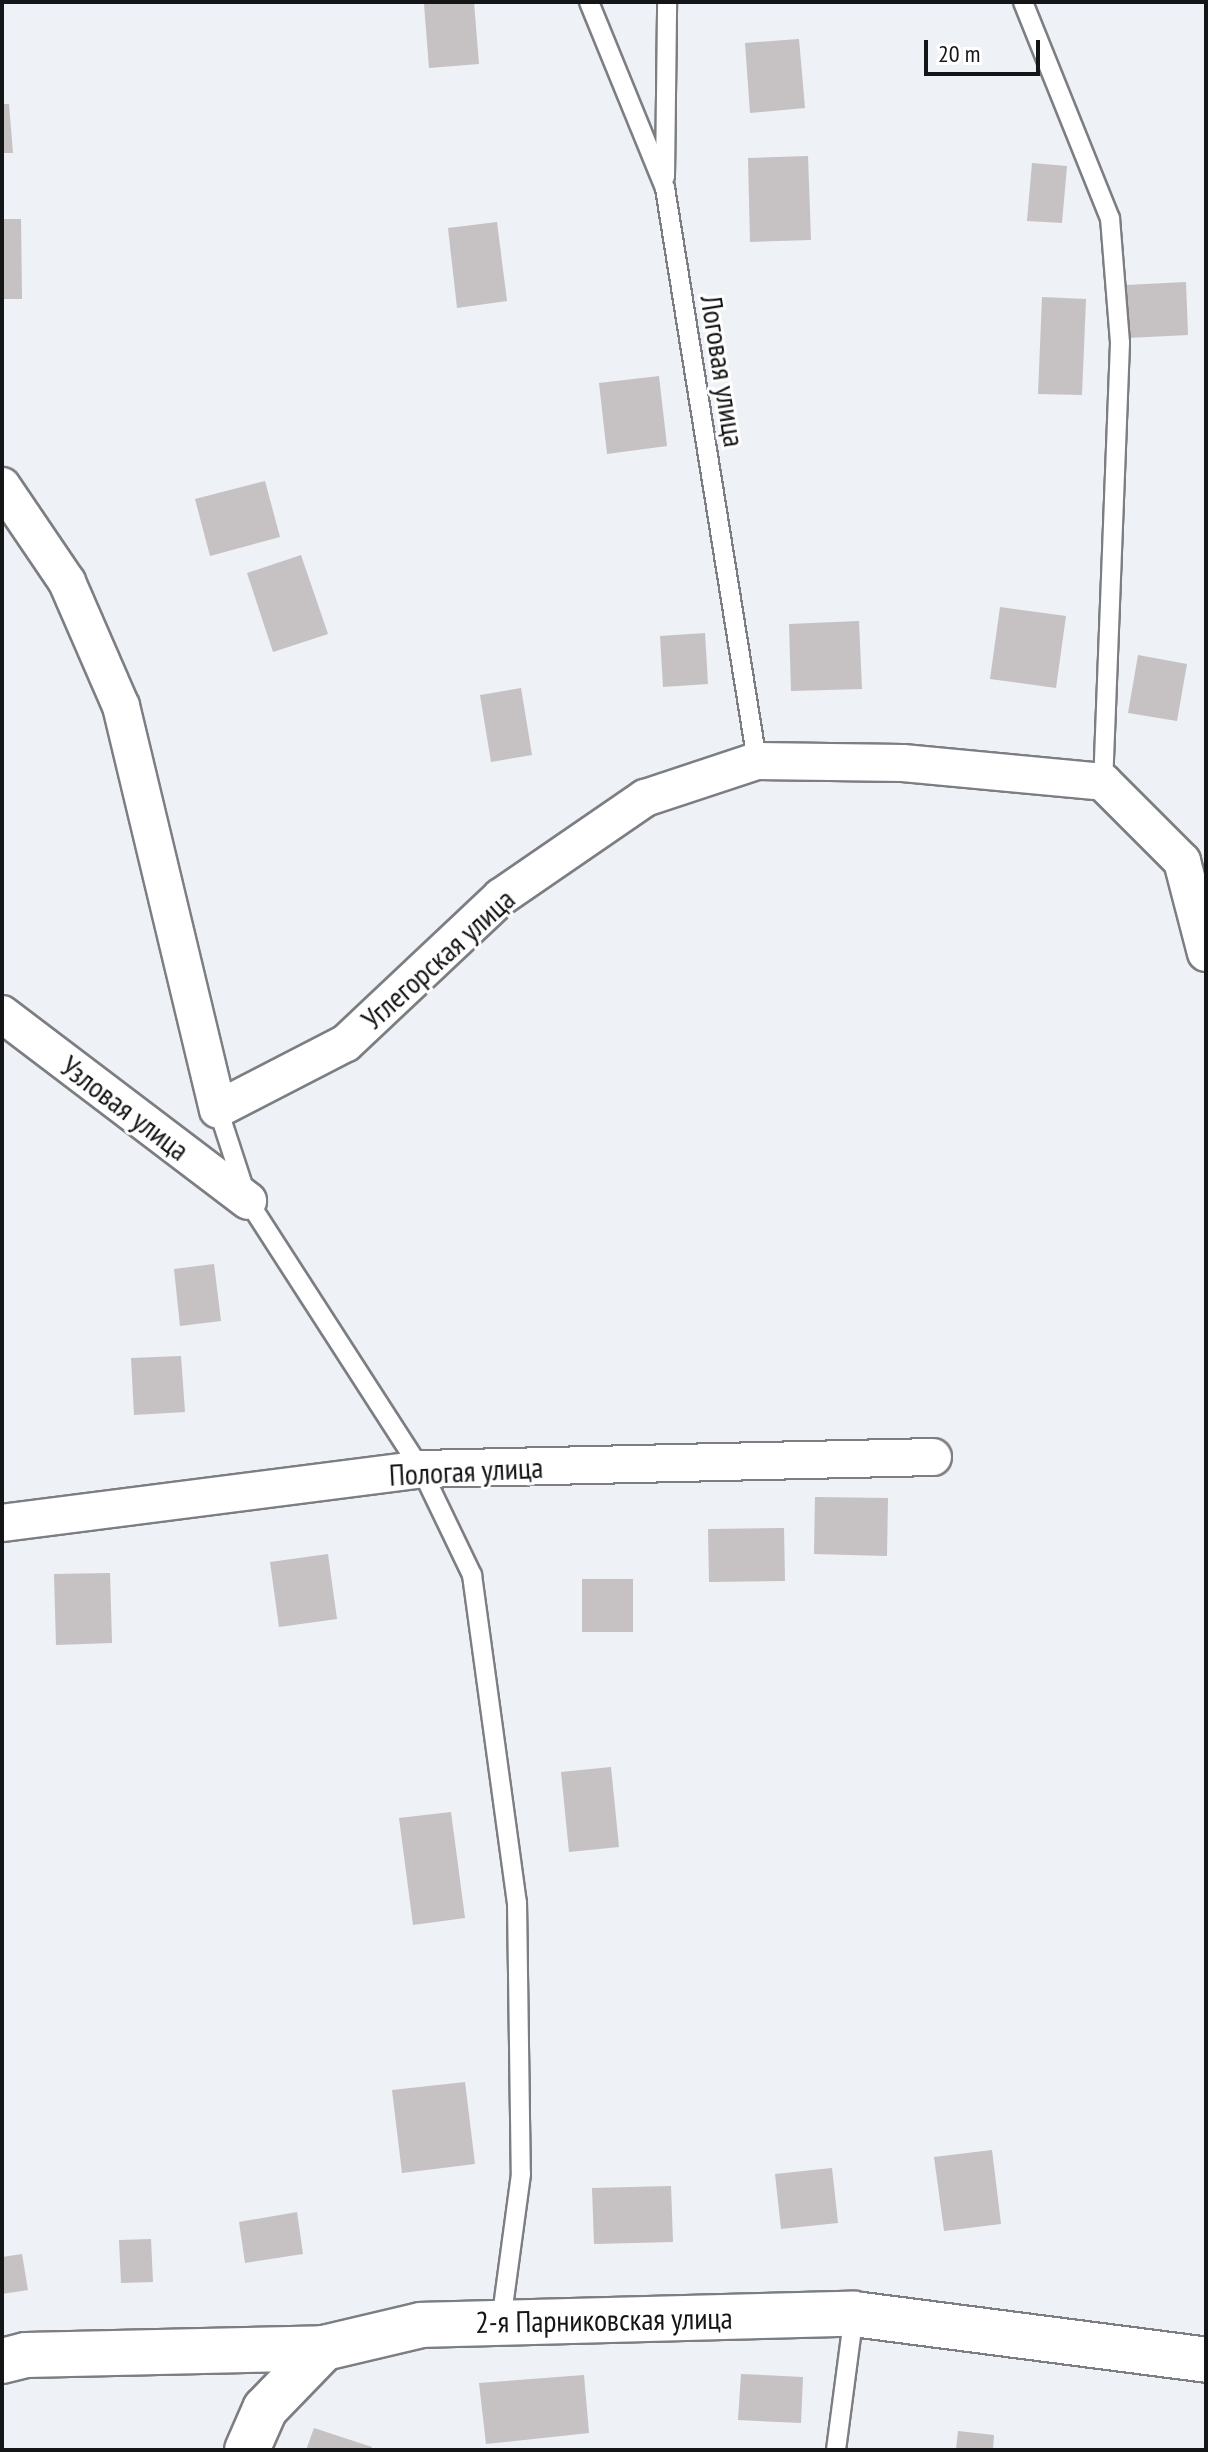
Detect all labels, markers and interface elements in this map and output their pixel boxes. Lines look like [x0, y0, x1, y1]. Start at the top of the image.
scale bar [928, 24, 1044, 74]
text: 20 m [938, 38, 980, 69]
street label: Логовая улица [693, 293, 753, 449]
street label: Углегорская улица [354, 881, 522, 1037]
street label: Узловая улица [54, 1048, 196, 1168]
street label: Пологая улица [388, 1449, 544, 1493]
street label: 2-я Парниковская улица [475, 2300, 733, 2340]

